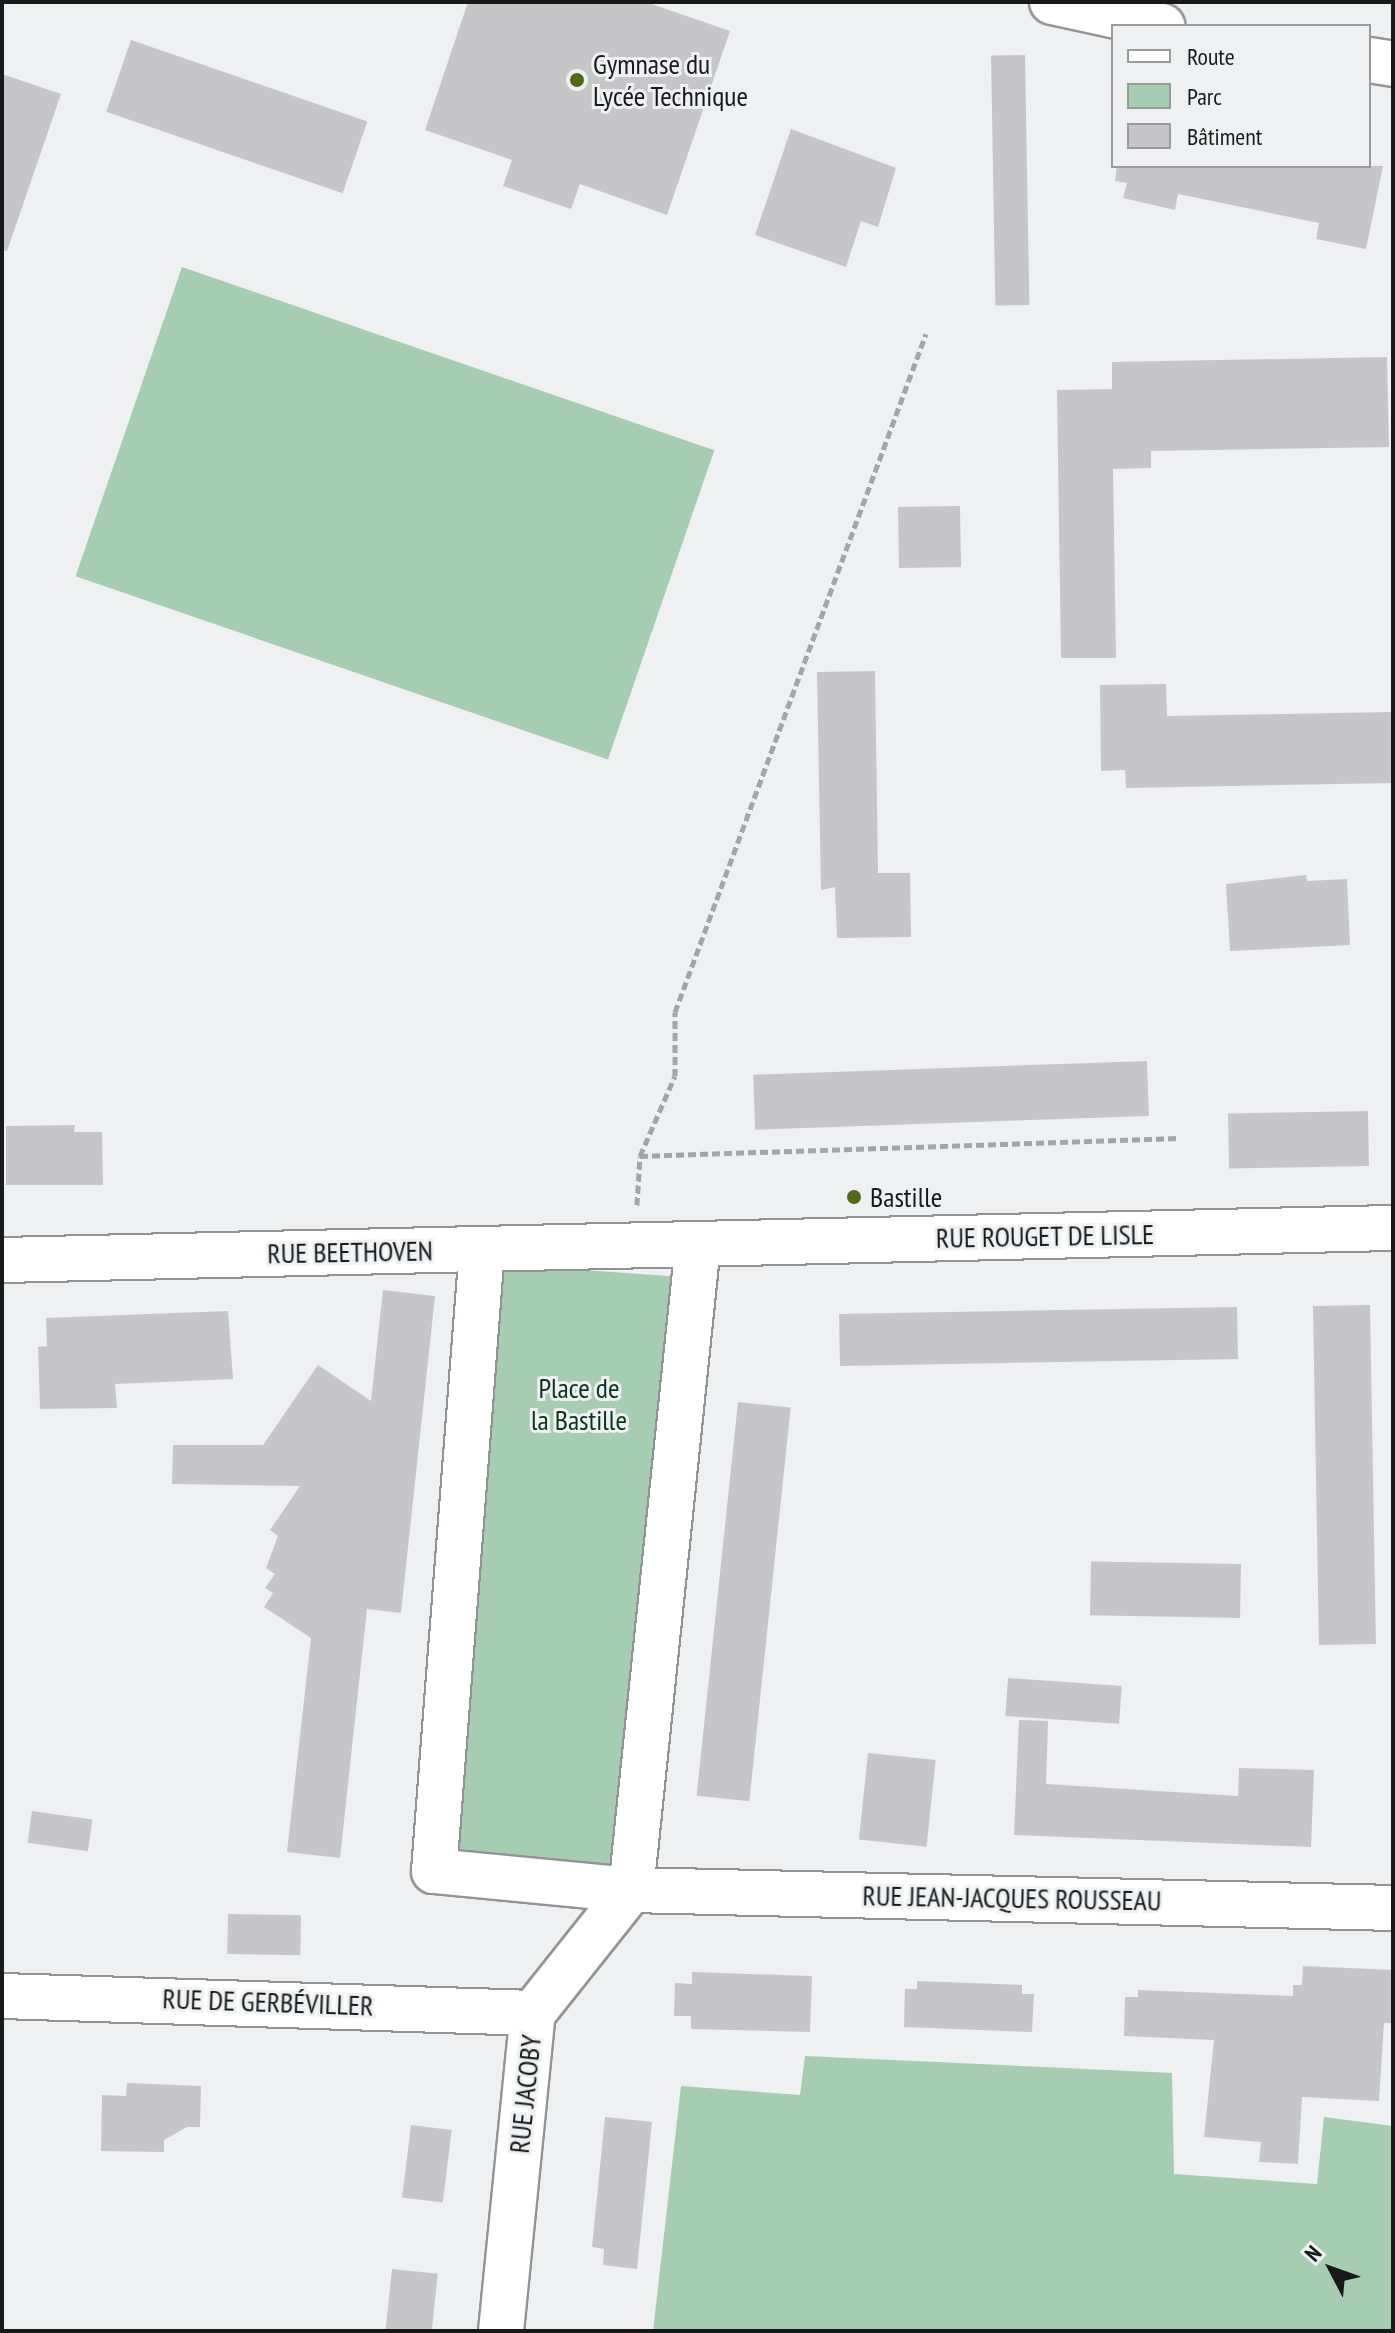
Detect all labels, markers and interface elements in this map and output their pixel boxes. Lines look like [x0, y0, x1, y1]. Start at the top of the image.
legend [1111, 24, 1371, 168]
text: Route [1187, 41, 1235, 72]
place label: Gymnase du Lycée Technique [593, 47, 749, 113]
marker: Gymnase du Lycée Technique [568, 71, 586, 89]
text: Parc [1187, 81, 1222, 112]
text: Bâtiment [1187, 121, 1262, 152]
place label: Bastille [870, 1180, 942, 1214]
marker: Bastille [845, 1188, 863, 1206]
street label: RUE ROUGET DE LISLE [935, 1217, 1155, 1255]
street label: RUE BEETHOVEN [267, 1234, 433, 1270]
park label: Place de la Bastille [531, 1371, 627, 1437]
street label: RUE JEAN-JACQUES ROUSSEAU [862, 1879, 1162, 1917]
street label: RUE DE GERBÉVILLER [162, 1982, 374, 2022]
street label: RUE JACOBY [502, 2033, 548, 2155]
north arrow [1291, 2229, 1371, 2309]
text: N [1298, 2240, 1327, 2267]

